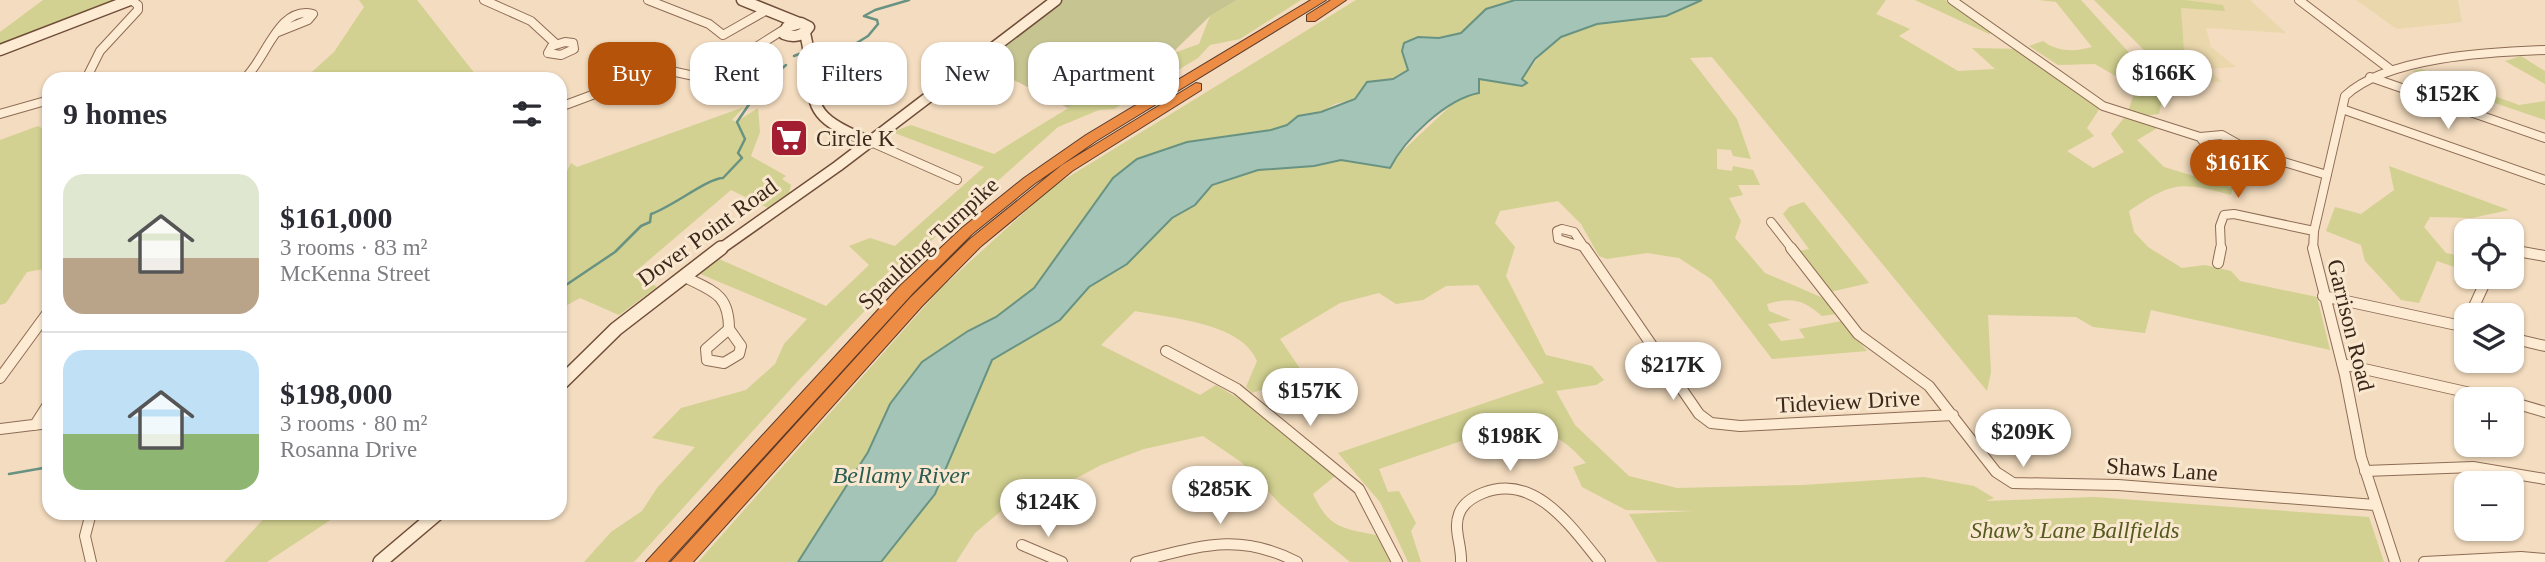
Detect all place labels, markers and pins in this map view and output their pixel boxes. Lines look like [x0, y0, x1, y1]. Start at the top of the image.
pin: $166K [2115, 50, 2213, 110]
pin: $152K [2399, 72, 2497, 131]
supermarket icon: Circle K [768, 117, 810, 159]
place label: Circle K [816, 126, 895, 151]
pin: $161K [2189, 140, 2287, 200]
pin: $217K [1624, 342, 1722, 402]
pin: $157K [1261, 368, 1359, 428]
pin: $209K [1974, 410, 2072, 469]
pin: $198K [1461, 414, 1559, 473]
pin: $285K [1171, 466, 1269, 526]
pin: $124K [999, 480, 1097, 539]

